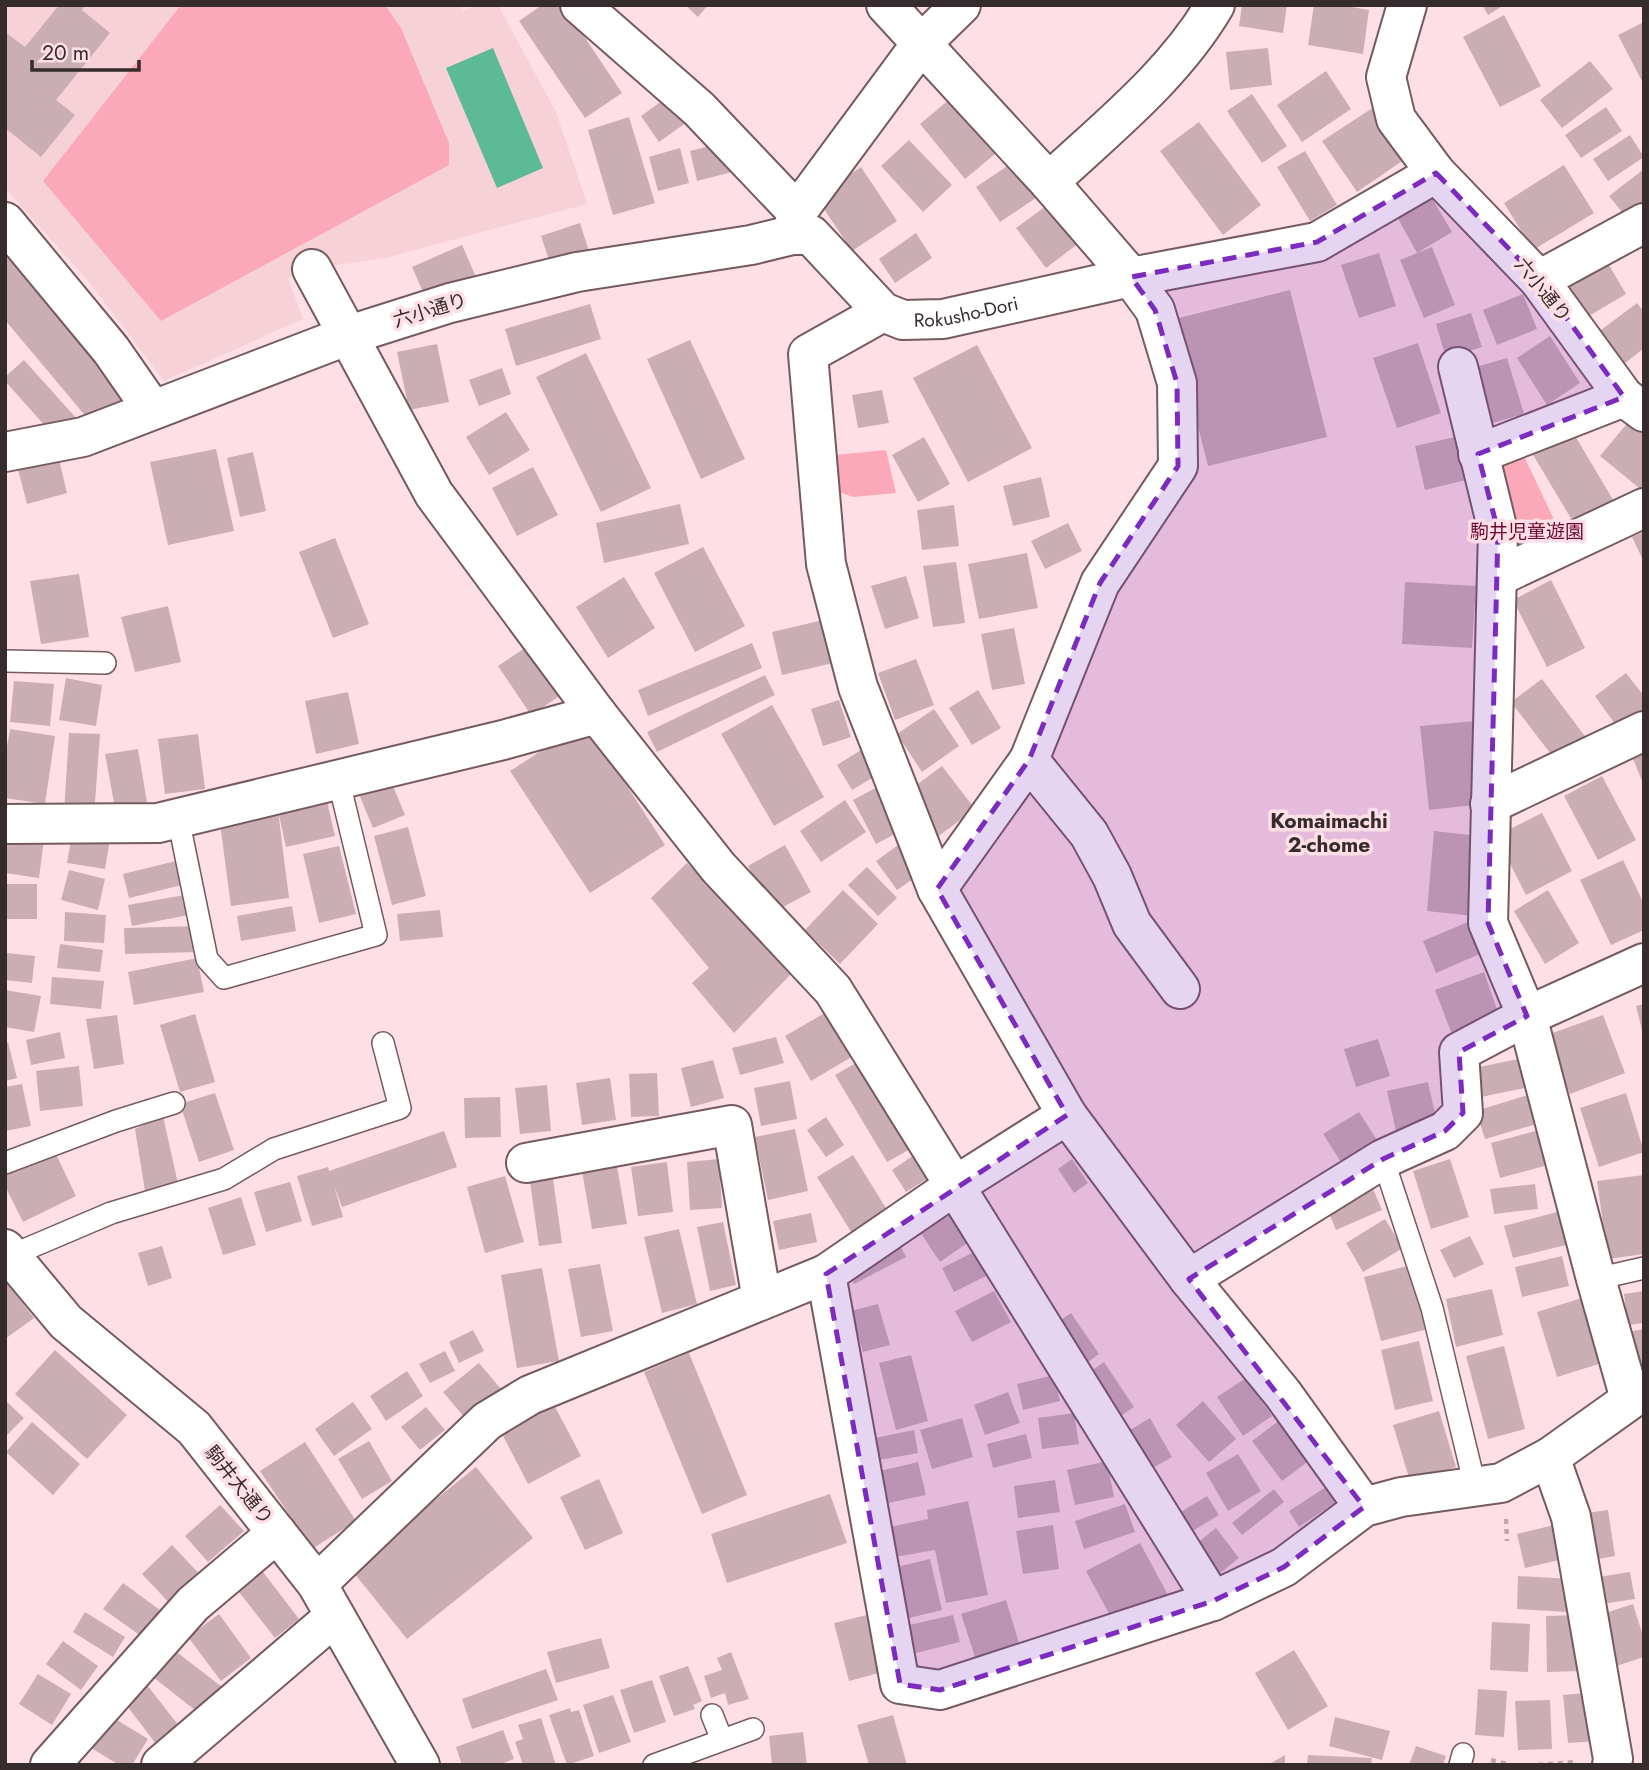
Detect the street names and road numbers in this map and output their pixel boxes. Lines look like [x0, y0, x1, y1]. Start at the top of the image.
street label: 六小通り [1509, 252, 1577, 328]
street label: 六小通り [390, 286, 470, 334]
street label: Rokusho-Dori [913, 289, 1021, 333]
street label: 駒井大通り [199, 1440, 279, 1530]

